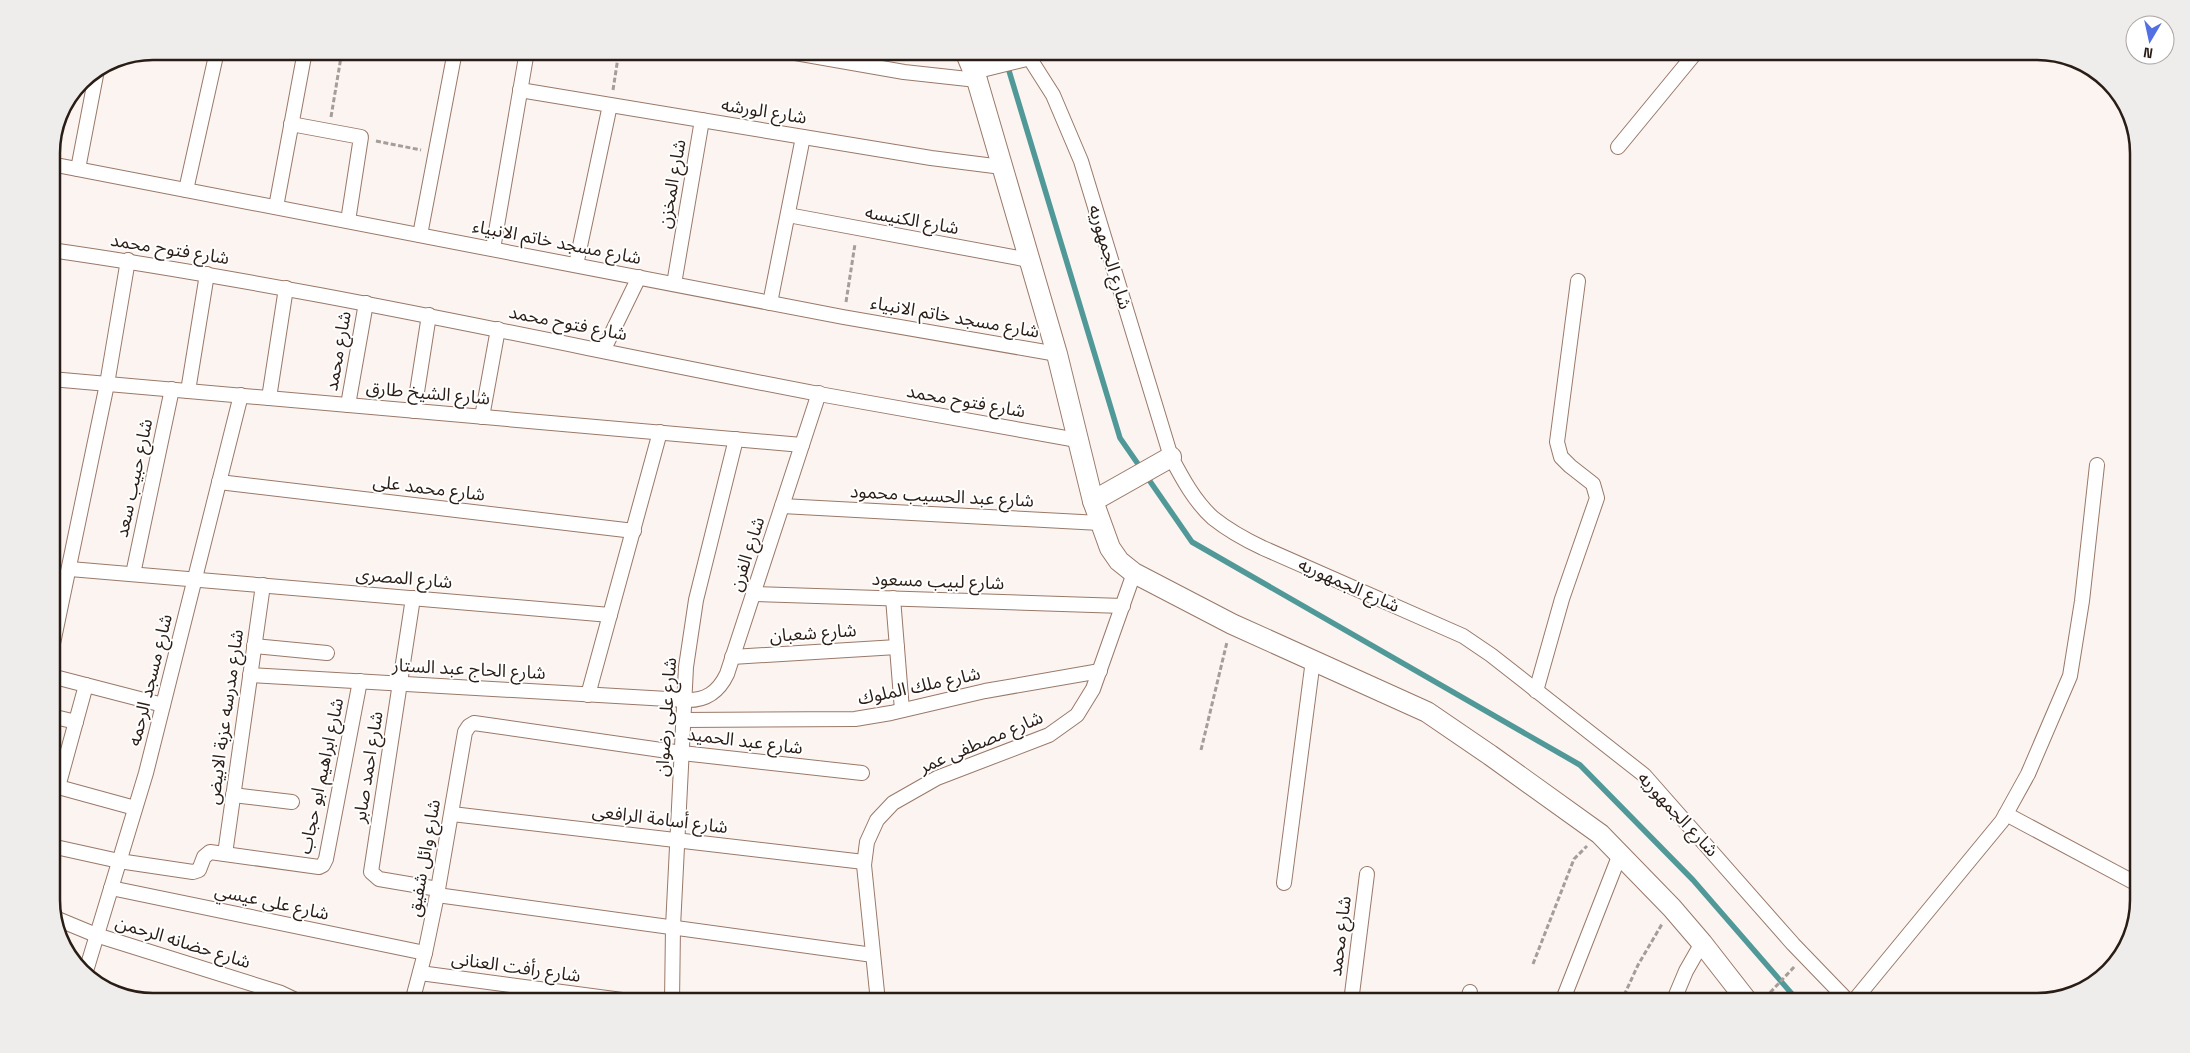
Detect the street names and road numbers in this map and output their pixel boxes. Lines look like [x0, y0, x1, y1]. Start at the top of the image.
street label: شارع الورشه [719, 92, 808, 132]
street label: شارع المخزن [652, 138, 694, 231]
street label: شارع الكنيسه [863, 200, 961, 242]
street label: شارع الجمهوريه [1081, 202, 1137, 313]
street label: شارع مسجد خاتم الانبياء [470, 214, 643, 272]
street label: شارع فتوح محمد [109, 228, 231, 272]
street label: شارع مسجد خاتم الانبياء [868, 290, 1041, 346]
street label: شارع فتوح محمد [506, 300, 629, 348]
street label: شارع محمد [319, 309, 359, 393]
street label: شارع الشيخ طارق [365, 376, 491, 412]
street label: شارع فتوح محمد [904, 379, 1027, 425]
street label: شارع حبيب سعد [110, 417, 160, 540]
street label: شارع محمد على [371, 469, 487, 509]
street label: شارع عبد الحسيب محمود [849, 479, 1035, 515]
street label: شارع الفرن [724, 514, 772, 595]
street label: شارع الجمهوريه [1294, 552, 1403, 620]
street label: شارع المصرى [354, 562, 453, 596]
street label: شارع لبيب مسعود [871, 567, 1005, 597]
street label: شارع مسجد الرحمه [122, 611, 180, 749]
street label: شارع شعبان [769, 618, 857, 650]
street label: شارع مدرسه عزبة الابيض [201, 628, 251, 806]
street label: شارع الحاج عبد الستار [390, 653, 546, 687]
street label: شارع على رضوان [650, 657, 684, 778]
street label: شارع ملك الملوك [855, 661, 983, 713]
street label: شارع ابراهيم ابو حجاب [293, 696, 351, 857]
street label: شارع مصطفى عمر [914, 705, 1047, 781]
street label: شارع احمد صابر [347, 709, 391, 826]
street label: شارع عبد الحميد [686, 722, 804, 762]
street label: شارع الجمهوريه [1631, 766, 1724, 863]
street label: شارع وائل شفيق [402, 797, 448, 919]
street label: شارع أسامة الرافعى [590, 799, 729, 841]
street label: شارع على عيسي [212, 878, 331, 928]
street label: شارع محمد [1323, 895, 1359, 978]
street label: شارع حضانه الرحمن [112, 910, 254, 976]
street label: شارع رأفت العنانى [450, 946, 582, 990]

